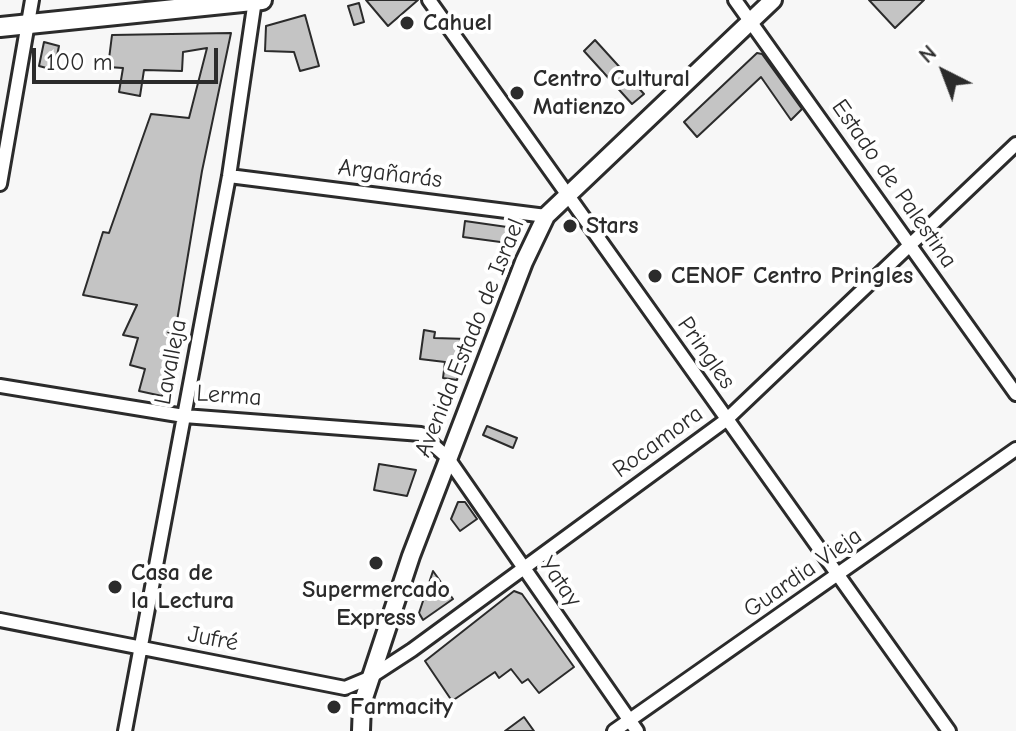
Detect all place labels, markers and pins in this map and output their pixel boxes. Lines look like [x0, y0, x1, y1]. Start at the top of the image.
place label: Cahuel [423, 9, 492, 37]
marker: Cahuel [398, 14, 416, 32]
place label: Centro Cultural Matienzo [533, 65, 690, 121]
marker: Centro Cultural Matienzo [508, 84, 526, 102]
place label: Stars [586, 212, 638, 240]
marker: Stars [561, 217, 579, 235]
place label: CENOF Centro Pringles [671, 262, 913, 290]
marker: CENOF Centro Pringles [646, 267, 664, 285]
marker: Supermercado Express [367, 554, 385, 572]
place label: Casa de la Lectura [131, 559, 234, 615]
place label: Supermercado Express [302, 576, 450, 632]
marker: Casa de la Lectura [106, 578, 124, 596]
place label: Farmacity [350, 693, 453, 721]
marker: Farmacity [325, 698, 343, 716]

